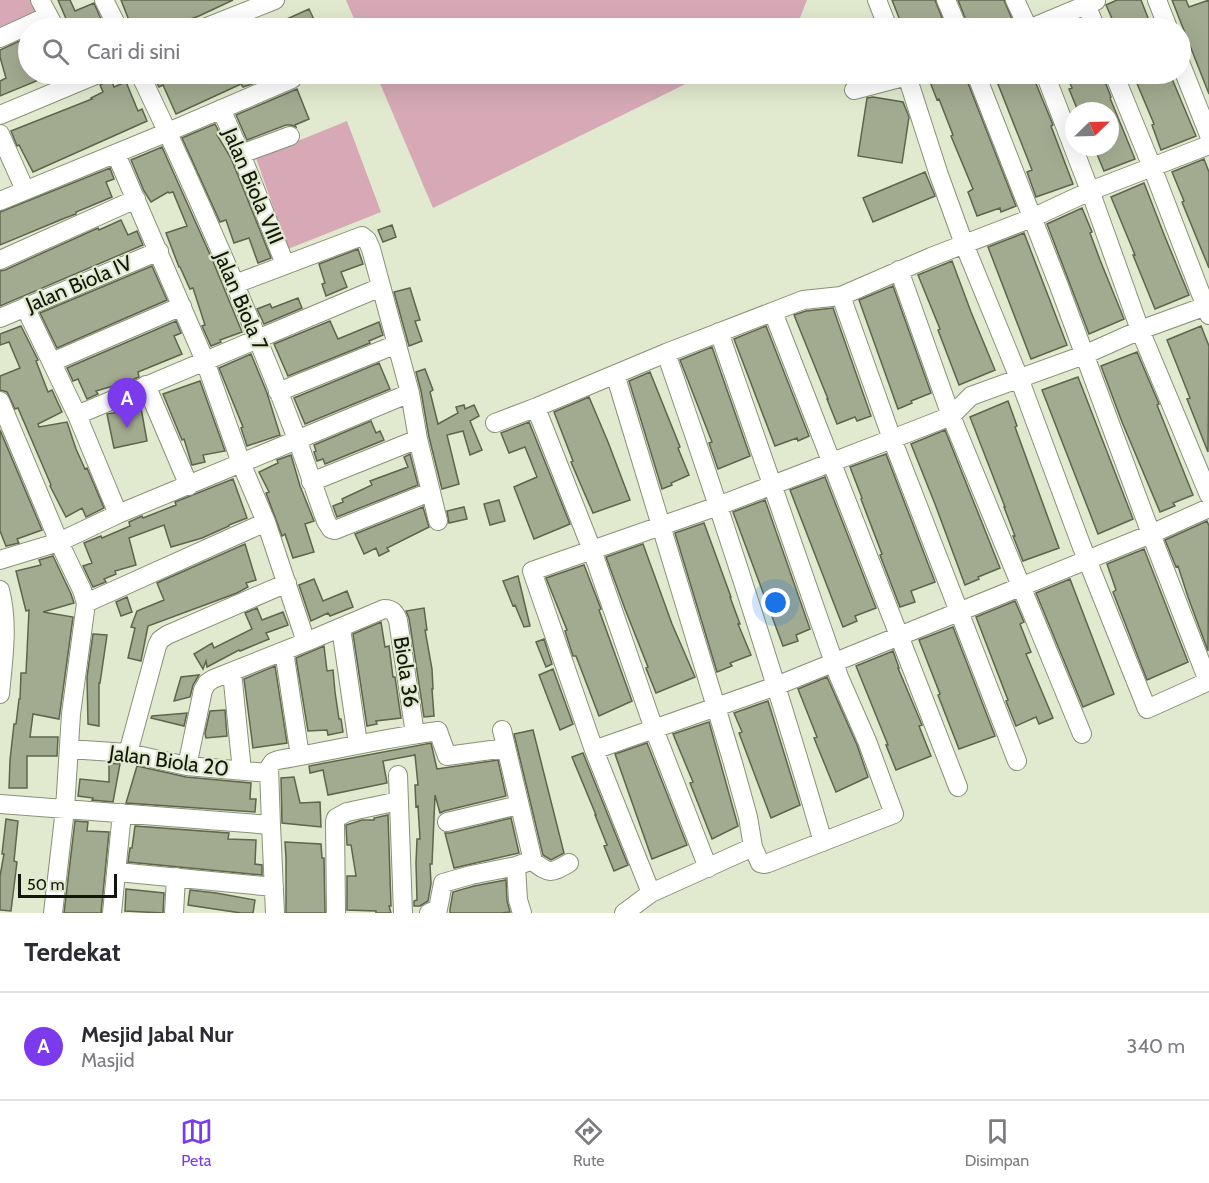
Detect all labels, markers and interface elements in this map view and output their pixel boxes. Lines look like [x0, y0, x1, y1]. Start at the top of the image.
search box [18, 18, 1191, 84]
icon: search [39, 35, 72, 68]
text: Cari di sini [87, 38, 180, 65]
north arrow [1065, 102, 1119, 156]
street label: Jalan Biola VIII [217, 123, 289, 248]
street label: Jalan Biola 7 [209, 246, 274, 355]
street label: Jalan Biola IV [21, 250, 136, 318]
pin: A [108, 378, 146, 428]
your location [761, 588, 790, 617]
street label: Biola 36 [389, 635, 424, 709]
street label: Jalan Biola 20 [107, 740, 231, 781]
scale bar [18, 871, 117, 898]
text: 50 m [27, 875, 64, 894]
text: Terdekat [24, 936, 121, 968]
text: Mesjid Jabal Nur [81, 1021, 234, 1048]
text: A [37, 1034, 50, 1058]
text: 340 m [1127, 1034, 1185, 1058]
text: Masjid [81, 1048, 135, 1072]
tab: Peta [180, 1115, 213, 1170]
tab: Rute [572, 1115, 605, 1170]
tab: Disimpan [965, 1115, 1029, 1170]

